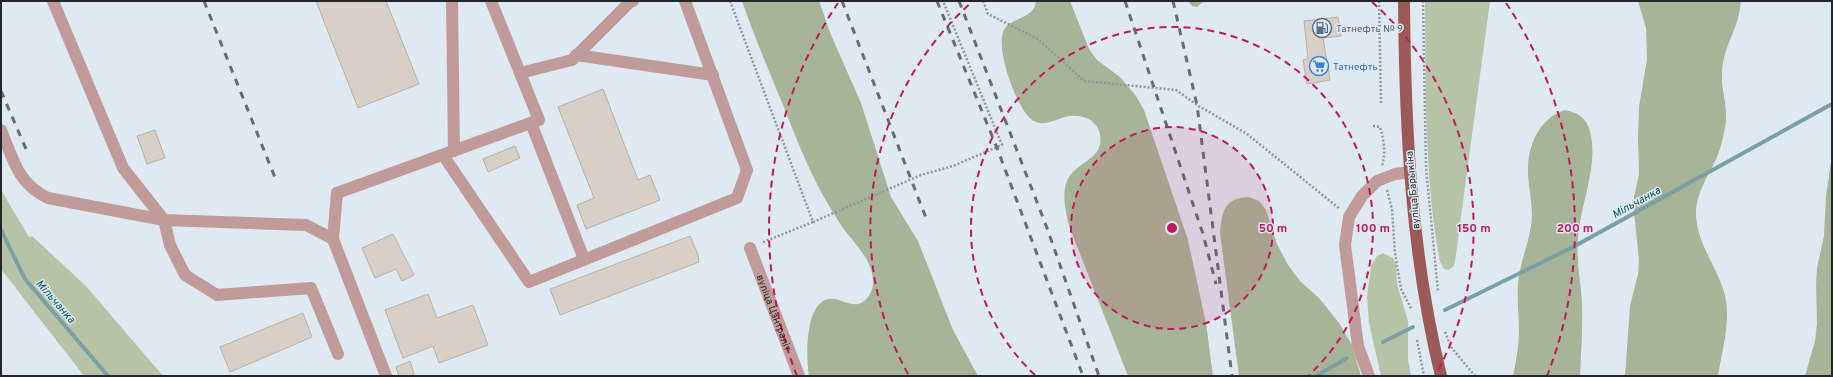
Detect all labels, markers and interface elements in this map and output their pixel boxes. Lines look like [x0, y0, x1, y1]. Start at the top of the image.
fuel station icon: Татнефть № 9 [1311, 17, 1333, 39]
place label: Татнефть № 9 [1336, 23, 1403, 36]
supermarket icon: Татнефть [1308, 55, 1330, 77]
place label: Татнефть [1333, 61, 1378, 74]
street label: вуліца Барыкіна [1404, 150, 1423, 229]
water label: Мільчанка [1610, 184, 1663, 222]
centre of rings [1165, 221, 1179, 235]
text: 50 m [1259, 221, 1287, 237]
text: 100 m [1356, 221, 1390, 237]
text: 150 m [1457, 221, 1491, 237]
text: 200 m [1557, 221, 1593, 237]
street label: вуліца Цэнтраліт [753, 273, 794, 353]
water label: Мільчанка [33, 277, 78, 327]

